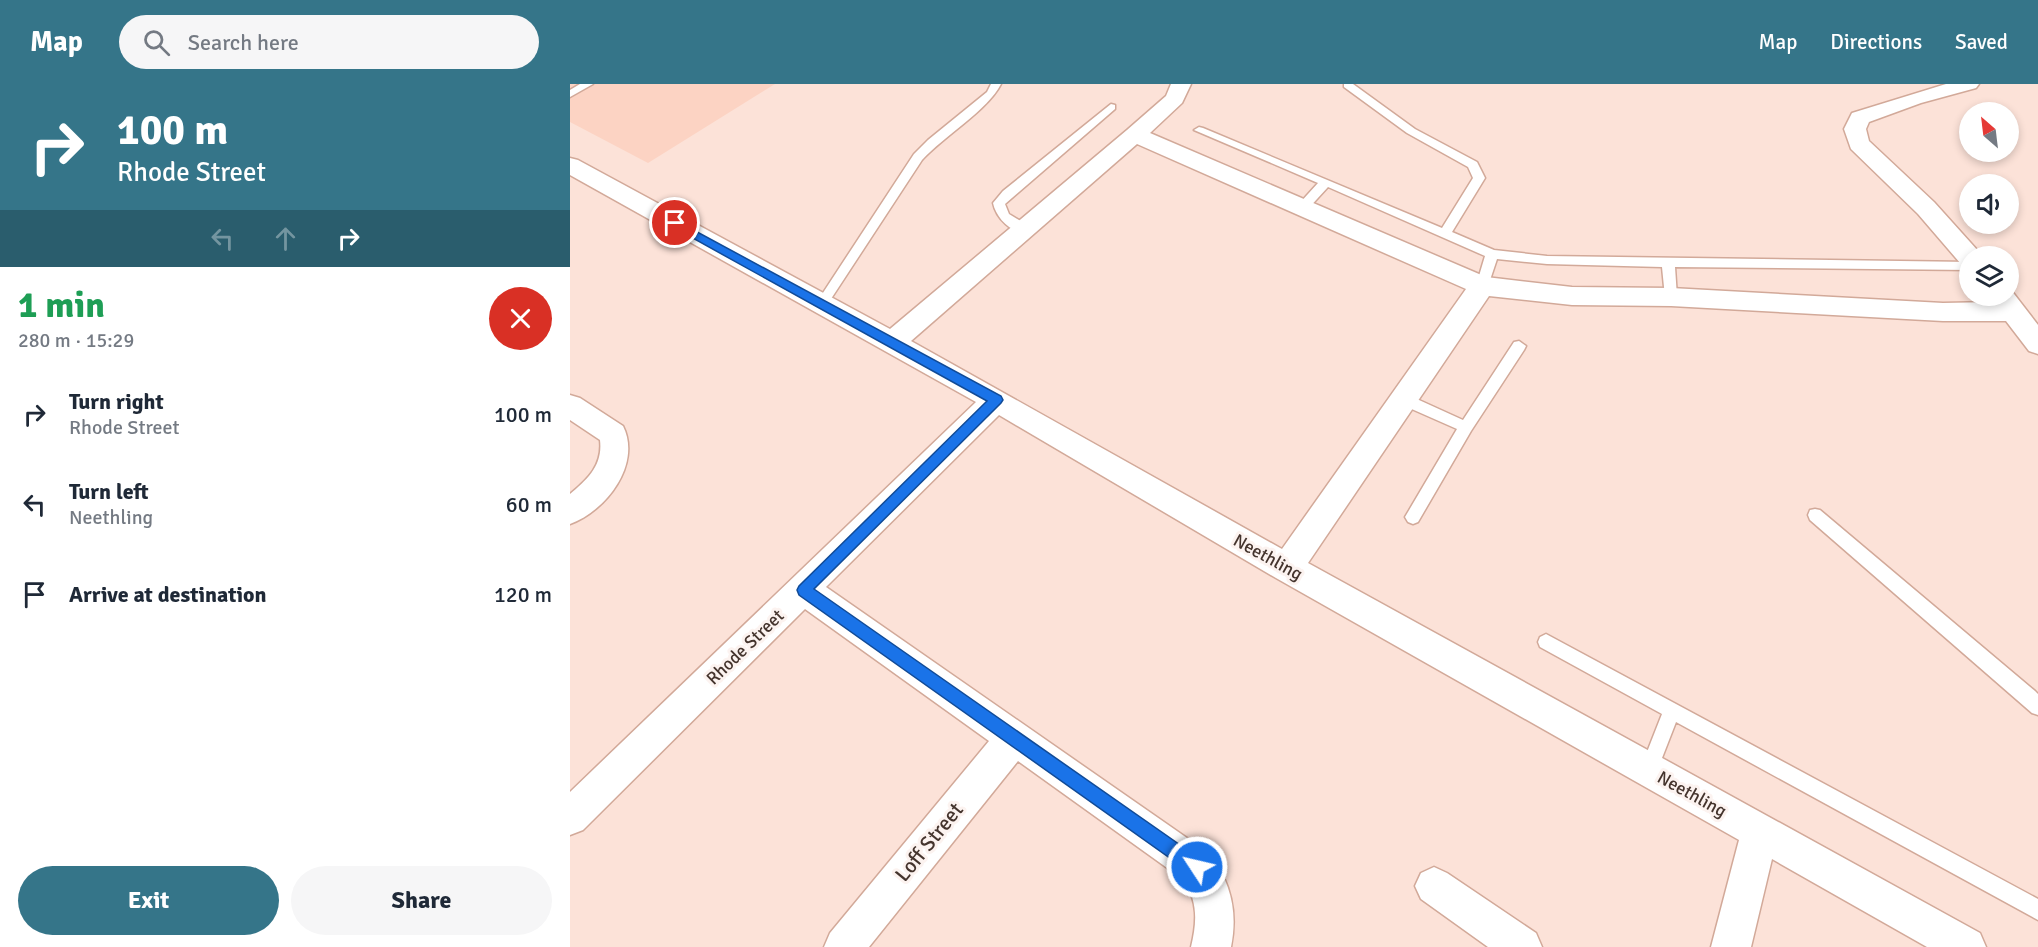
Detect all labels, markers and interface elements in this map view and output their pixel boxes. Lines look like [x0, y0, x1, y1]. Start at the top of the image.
search box [119, 15, 539, 69]
text: Map [30, 25, 83, 59]
icon: search [140, 26, 173, 59]
text: Search here [188, 29, 299, 56]
text: Map [1759, 29, 1797, 55]
text: Directions [1830, 29, 1922, 55]
text: Saved [1955, 29, 2008, 55]
north arrow [1959, 102, 2019, 162]
map controls [1959, 102, 2019, 306]
text: 100 m [117, 105, 228, 156]
icon: right [18, 108, 96, 186]
text: Rhode Street [117, 156, 266, 189]
button: sound [1959, 174, 2019, 234]
pin [649, 197, 700, 248]
icon: arrive [658, 206, 691, 239]
icon: left [206, 222, 239, 255]
icon: ahead [269, 222, 302, 255]
icon: right [332, 222, 365, 255]
button: layers [1959, 246, 2019, 306]
text: 1 min [18, 283, 105, 328]
button: close [489, 287, 552, 350]
text: 280 m · 15:29 [18, 328, 134, 353]
text: Turn right [69, 388, 164, 415]
icon: right [18, 398, 51, 431]
text: 100 m [494, 401, 552, 428]
text: Rhode Street [69, 415, 179, 440]
text: Turn left [69, 478, 149, 505]
icon: left [18, 488, 51, 521]
text: 60 m [506, 491, 552, 518]
text: Neethling [69, 505, 153, 530]
street label: Neethling [1230, 529, 1306, 585]
icon: arrive [18, 578, 51, 611]
text: Arrive at destination [69, 581, 266, 608]
text: 120 m [494, 581, 552, 608]
street label: Rhode Street [702, 605, 788, 689]
street label: Neethling [1654, 766, 1730, 822]
street label: Loff Street [889, 797, 969, 887]
position arrow [1165, 835, 1229, 899]
button: Exit [18, 866, 279, 935]
button: Share [291, 866, 552, 935]

